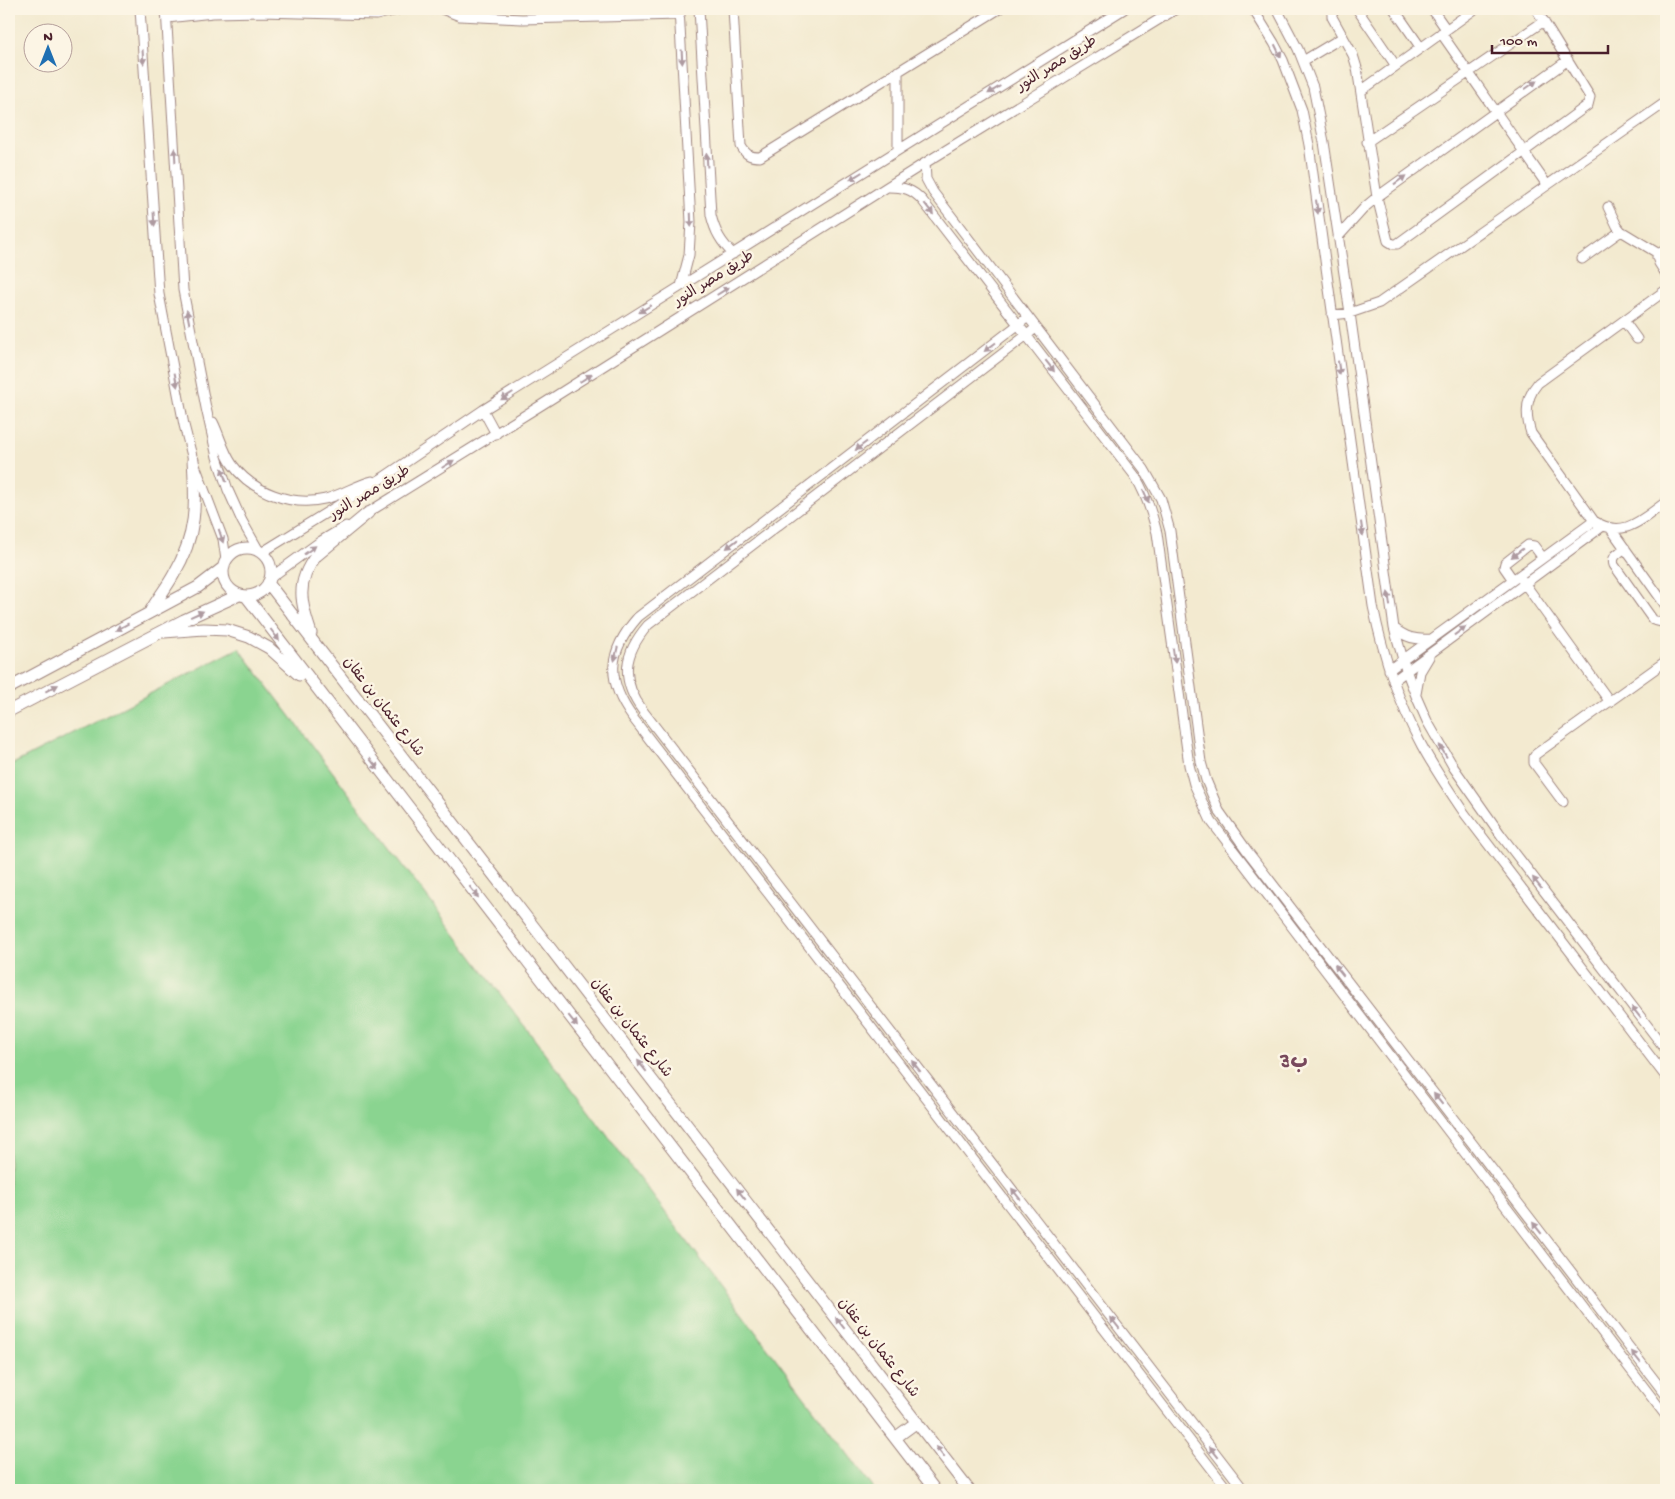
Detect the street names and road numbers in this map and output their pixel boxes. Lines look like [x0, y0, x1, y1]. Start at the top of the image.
street label: طريق مصر النور [1013, 32, 1101, 96]
street label: طريق مصر النور [670, 247, 758, 311]
street label: طريق مصر النور [325, 462, 414, 525]
street label: شارع عثمان بن عفان [338, 654, 428, 760]
street label: شارع عثمان بن عفان [586, 975, 676, 1081]
street label: شارع عثمان بن عفان [833, 1295, 923, 1401]

